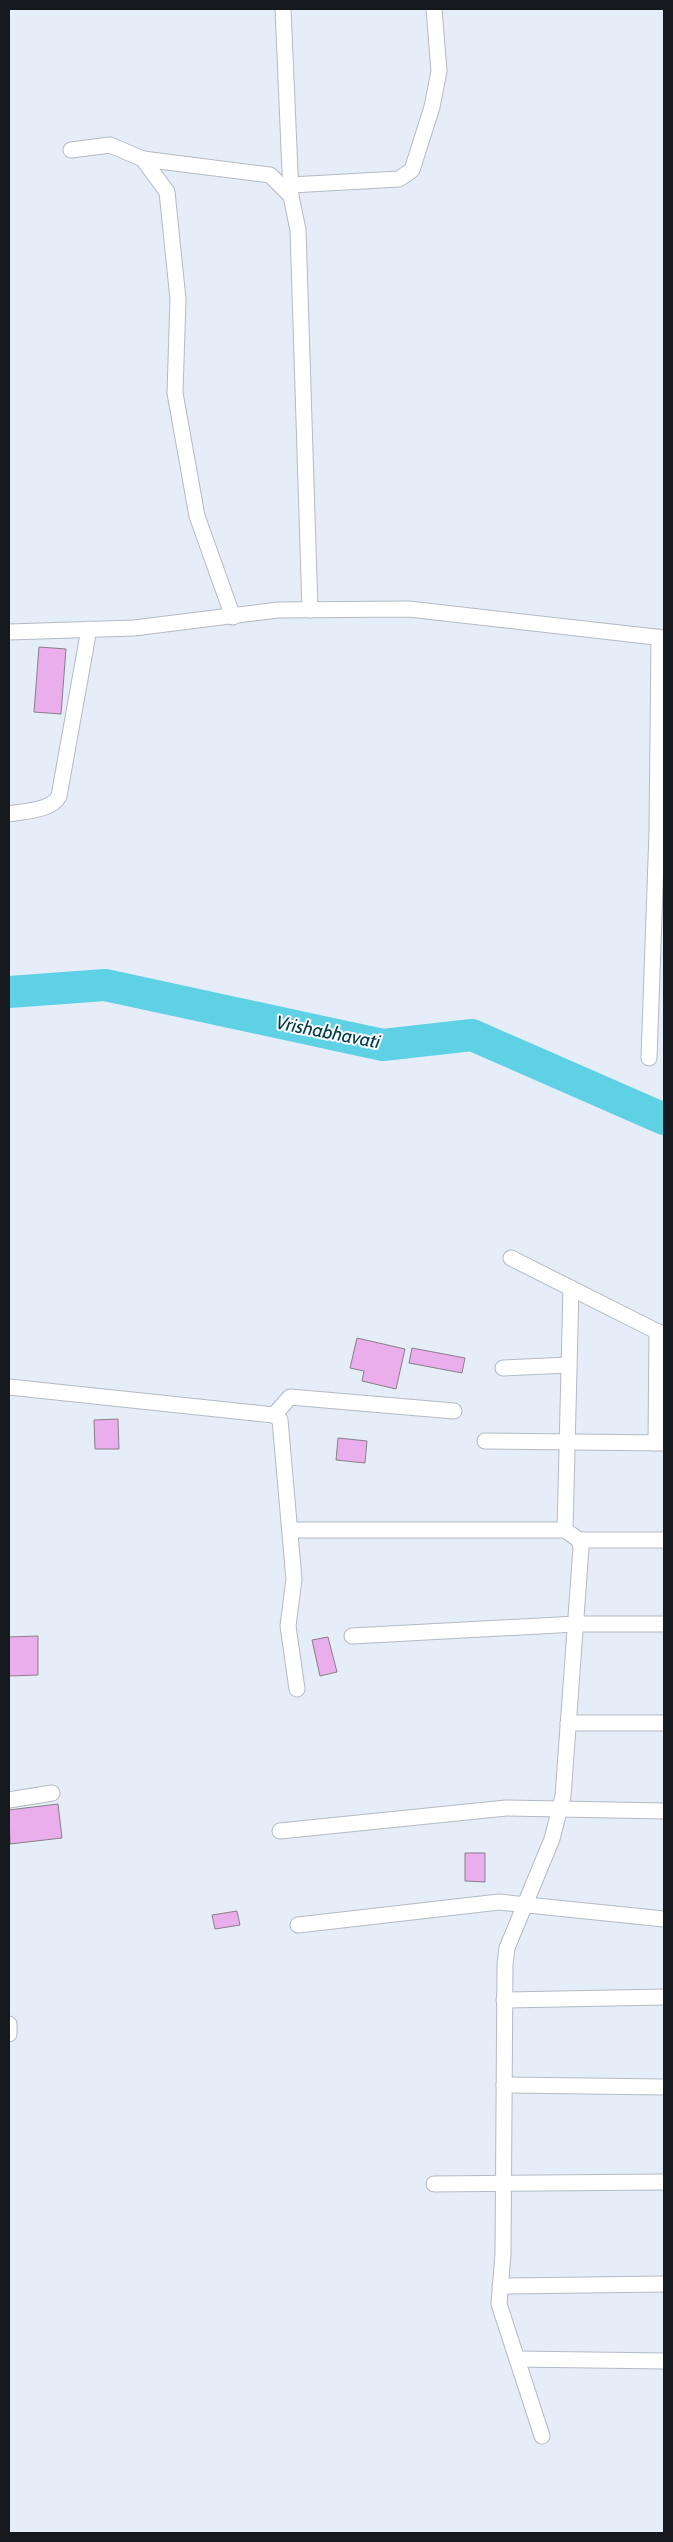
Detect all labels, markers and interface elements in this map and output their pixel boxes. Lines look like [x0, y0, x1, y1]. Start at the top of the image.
water label: Vrishabhavati [274, 1011, 383, 1054]

